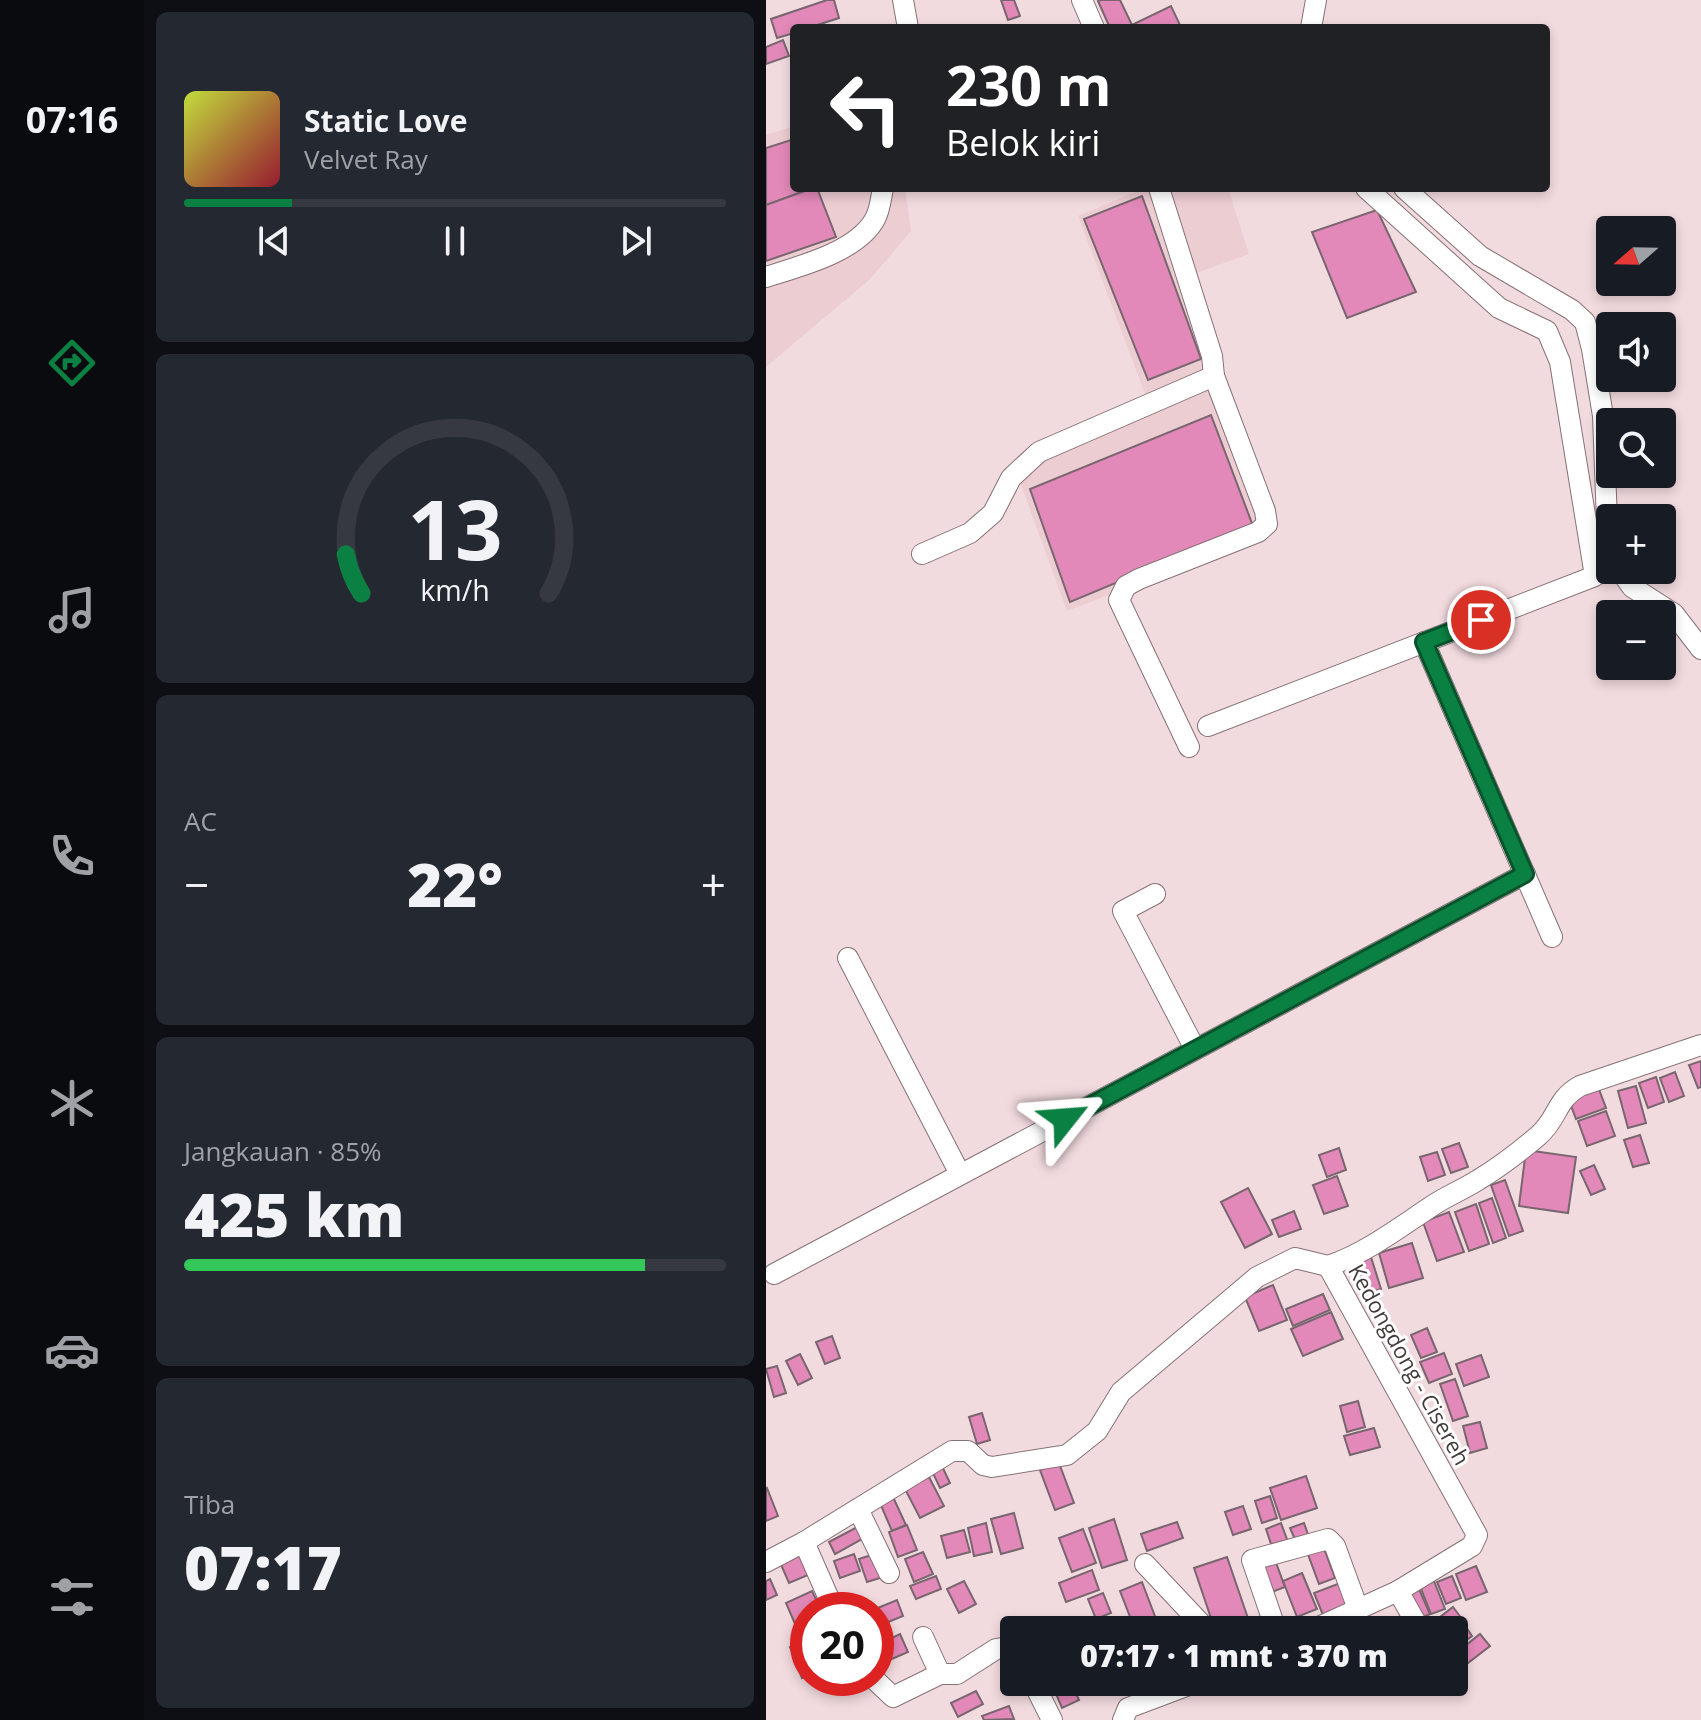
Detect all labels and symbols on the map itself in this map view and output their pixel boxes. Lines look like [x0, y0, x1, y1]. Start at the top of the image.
north arrow [1596, 216, 1676, 296]
pin [1447, 586, 1515, 654]
position arrow [1023, 1077, 1107, 1161]
street label: Kedongdong - Cisereh [1342, 1258, 1478, 1470]
speed limit sign: 20 [790, 1592, 894, 1696]

